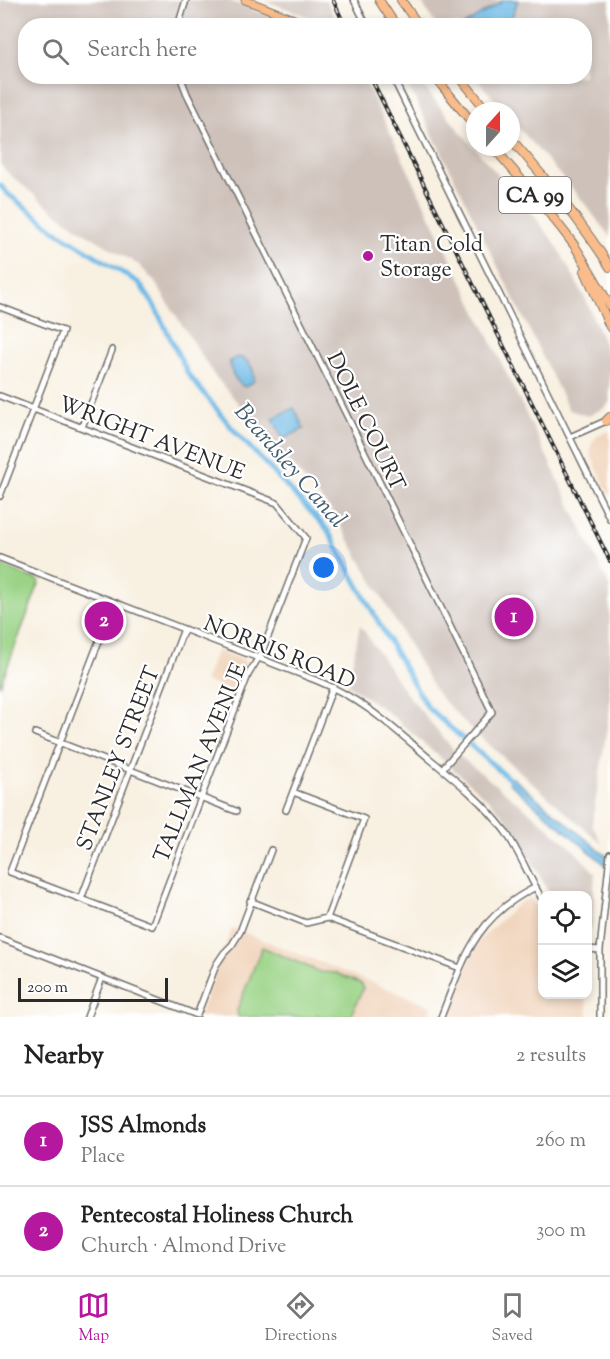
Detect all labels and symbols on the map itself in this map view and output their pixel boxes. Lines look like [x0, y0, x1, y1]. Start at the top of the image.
north arrow [466, 102, 520, 156]
road number: CA 99 [499, 177, 571, 213]
place label: Titan Cold Storage [380, 230, 483, 287]
marker: Titan Cold Storage [361, 249, 375, 263]
street label: DOLE COURT [317, 347, 412, 498]
street label: WRIGHT AVENUE [53, 389, 249, 490]
water label: Beardsley Canal [226, 396, 353, 536]
your location [309, 553, 338, 582]
pin: 1 [494, 594, 534, 640]
pin: 2 [84, 598, 124, 644]
street label: NORRIS ROAD [198, 609, 360, 699]
street label: TALLMAN AVENUE [147, 658, 256, 868]
street label: STANLEY STREET [70, 662, 170, 856]
scale bar [18, 975, 168, 1002]

